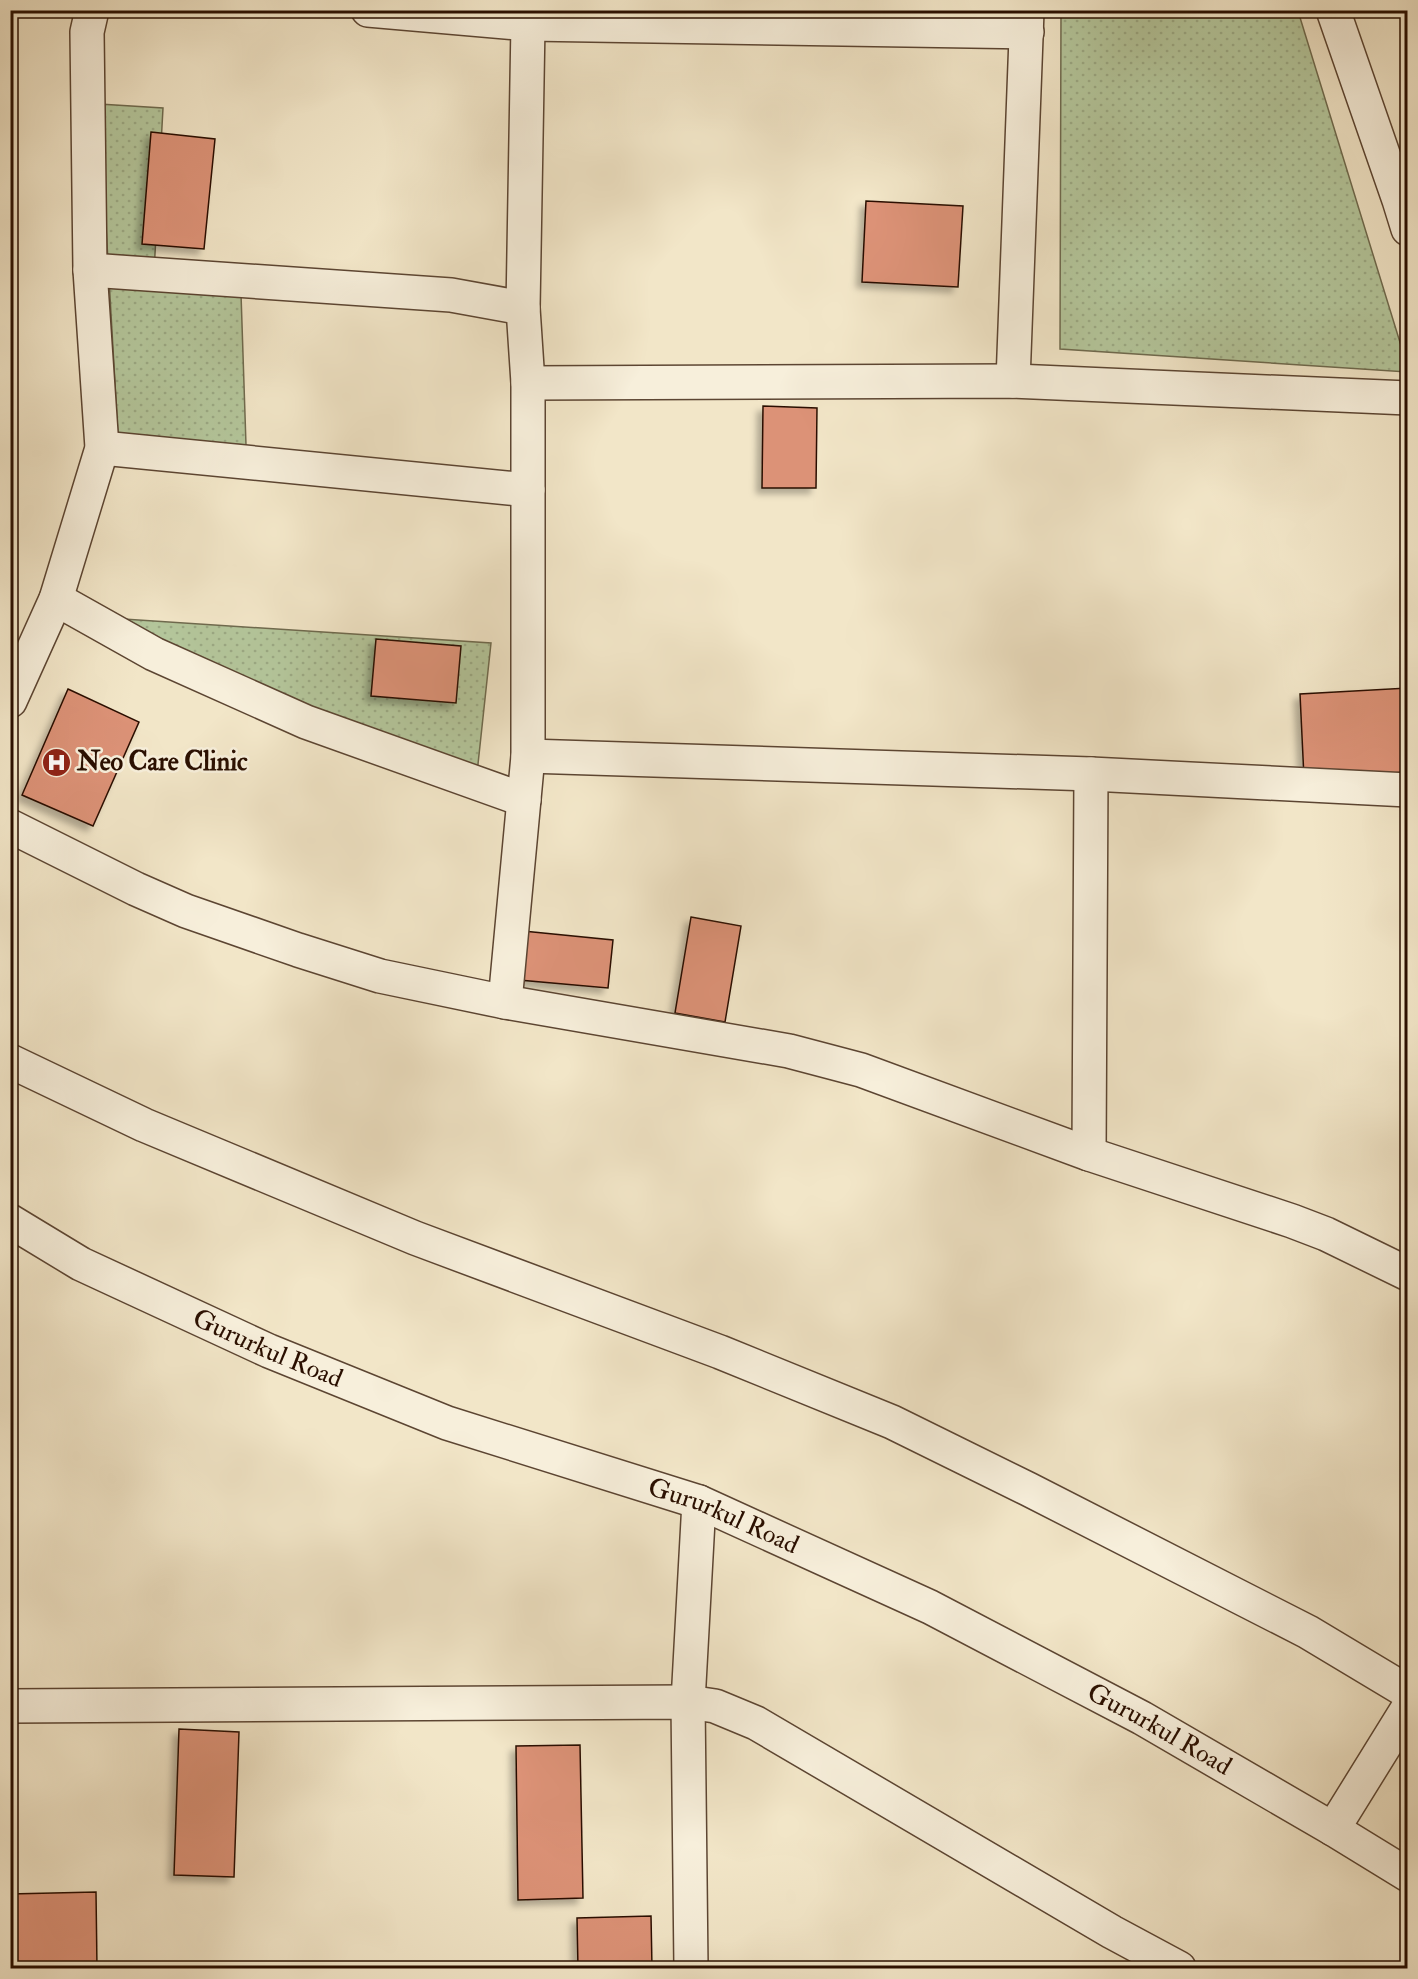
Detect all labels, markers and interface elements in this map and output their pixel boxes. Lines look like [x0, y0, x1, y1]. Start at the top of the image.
hospital icon: Neo Care Clinic [40, 746, 72, 778]
place label: Neo Care Clinic [76, 746, 248, 778]
street label: Gururkul Road [188, 1302, 348, 1395]
street label: Gururkul Road [644, 1471, 804, 1561]
street label: Gururkul Road [1082, 1676, 1237, 1783]

